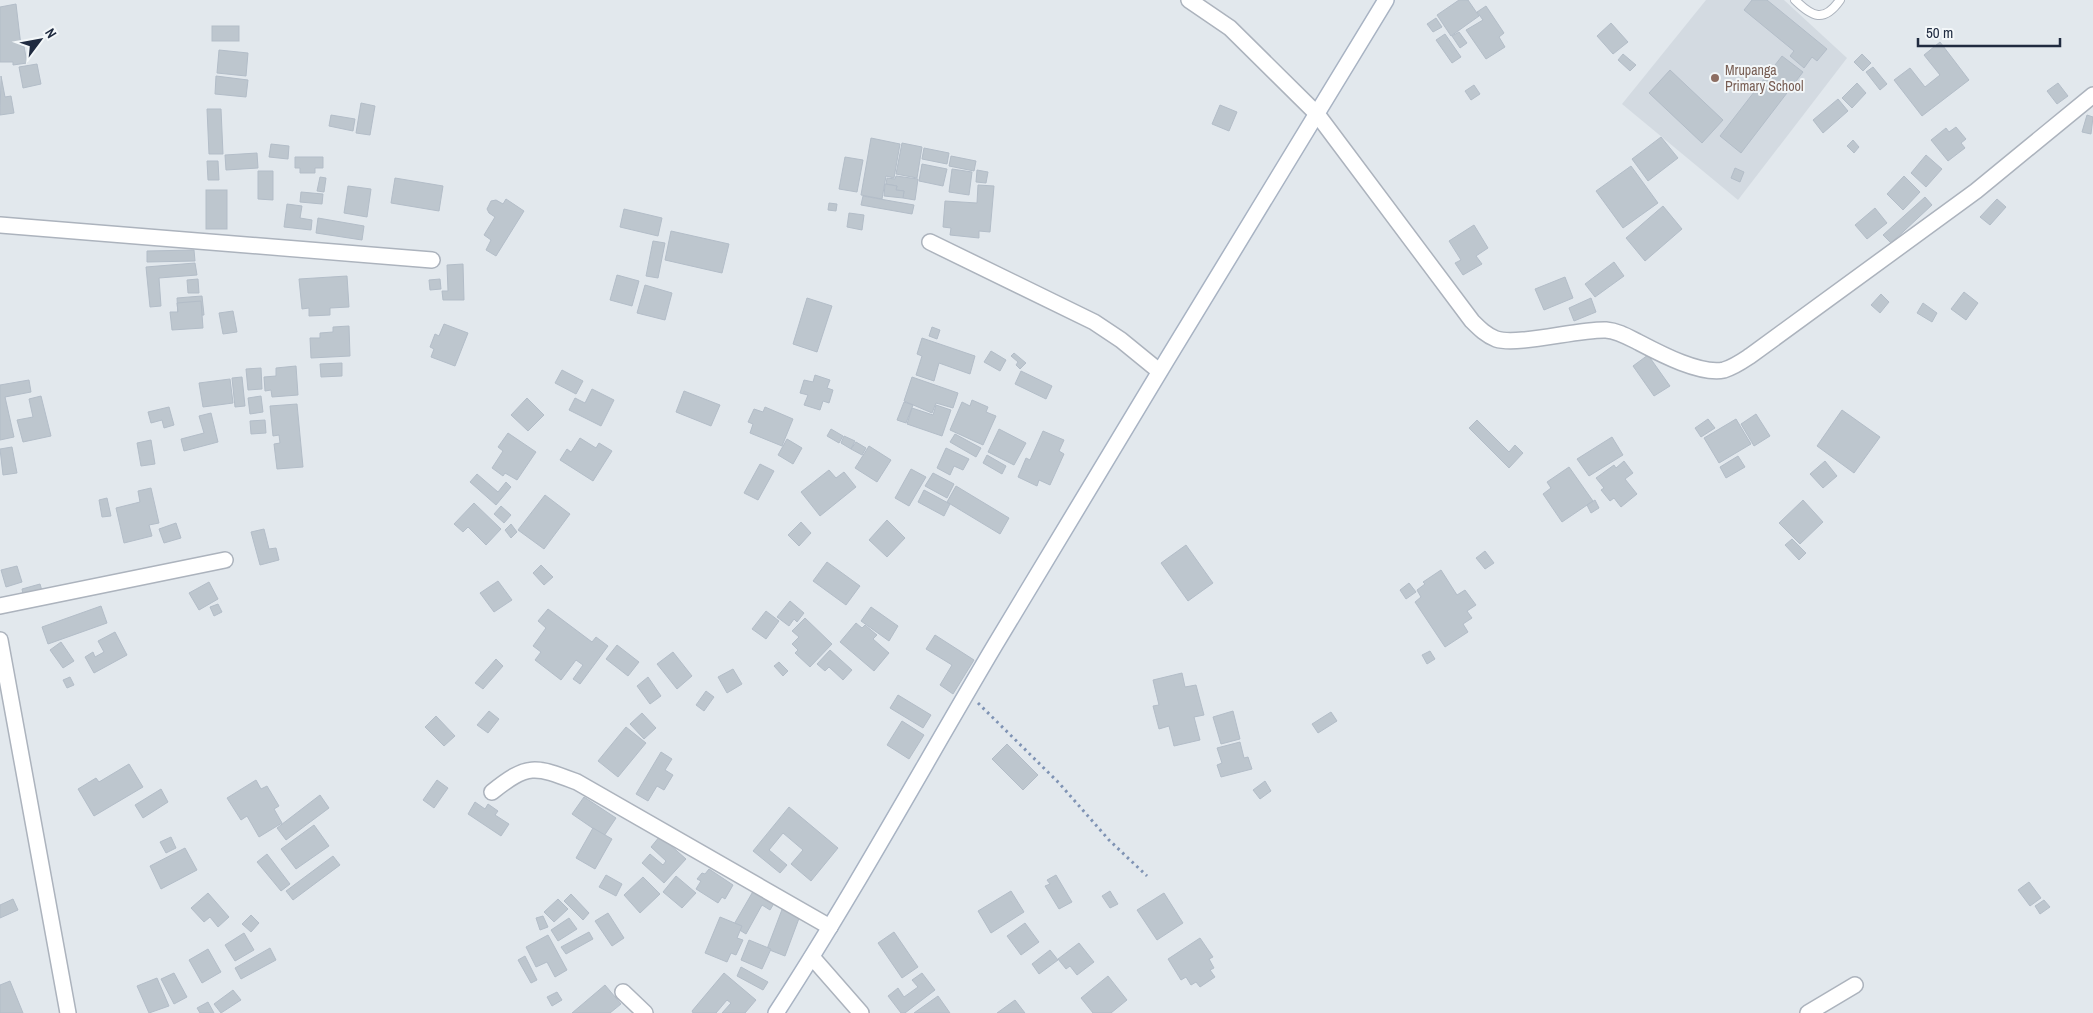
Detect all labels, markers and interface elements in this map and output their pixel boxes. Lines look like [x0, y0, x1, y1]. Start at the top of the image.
north arrow [15, 15, 65, 65]
scale bar [1918, 15, 2060, 47]
text: 50 m [1926, 22, 1953, 43]
text: N [41, 25, 61, 41]
place label: Mrupanga Primary School [1725, 61, 1803, 95]
marker: Mrupanga Primary School [1709, 72, 1721, 84]

